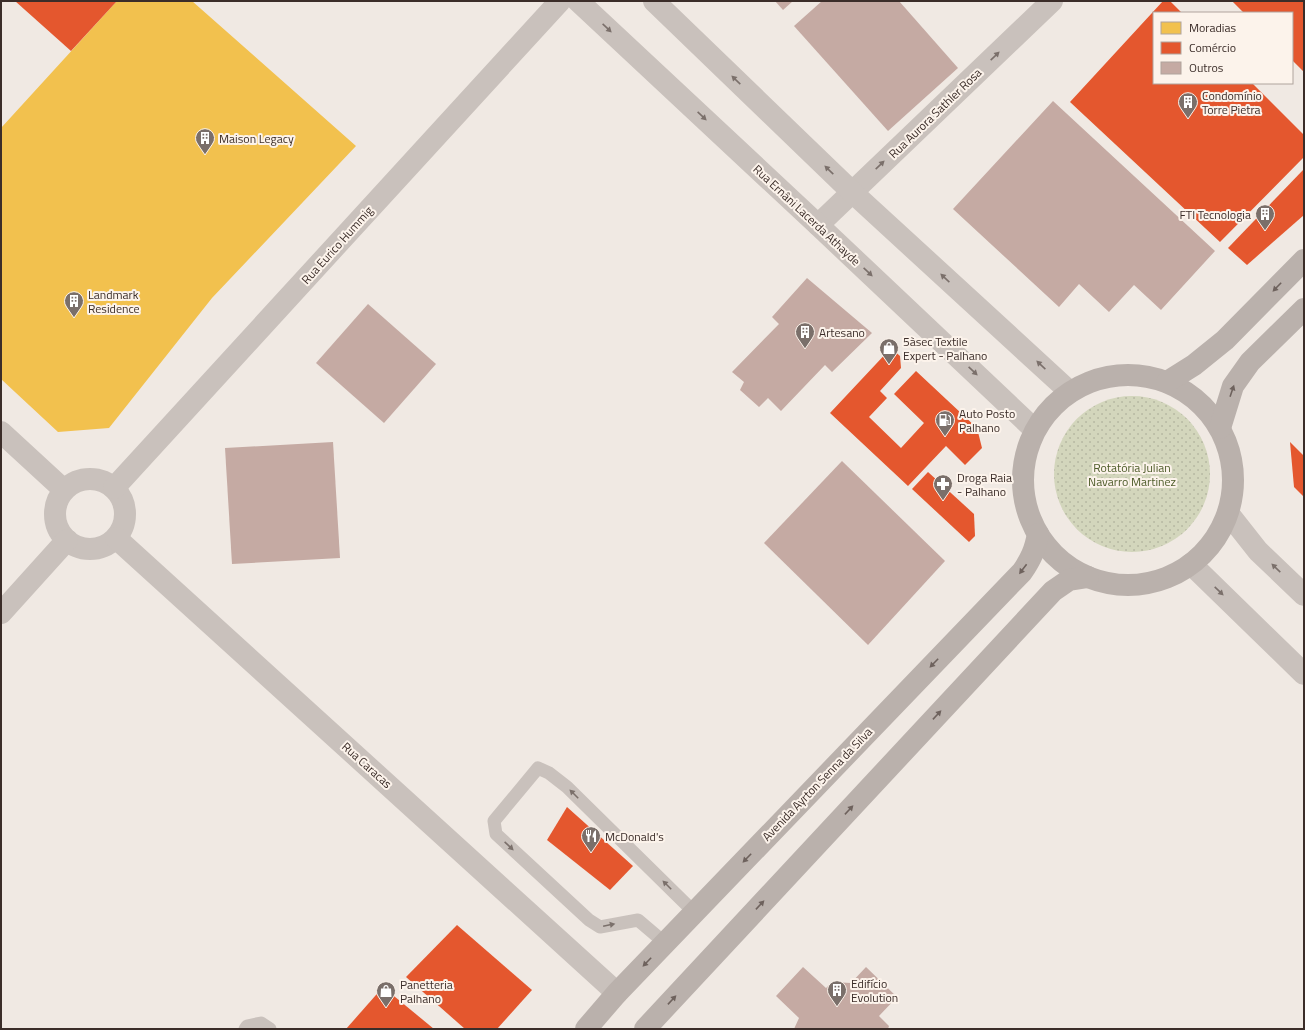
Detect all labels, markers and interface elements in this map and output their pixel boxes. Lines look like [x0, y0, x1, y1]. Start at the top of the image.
legend [1153, 12, 1293, 84]
text: Moradias [1189, 18, 1237, 37]
one-way arrow [602, 23, 612, 32]
text: Comércio [1189, 38, 1236, 57]
one-way arrow [990, 52, 999, 61]
text: Outros [1189, 58, 1224, 77]
street label: Rua Aurora Sathler Rosa [884, 63, 986, 163]
one-way arrow [731, 75, 741, 85]
place label: Condomínio Torre Pietra [1202, 86, 1262, 119]
building icon: Condomínio Torre Pietra [1177, 91, 1199, 119]
one-way arrow [697, 112, 707, 121]
building icon: Maison Legacy [194, 127, 216, 155]
place label: Maison Legacy [219, 129, 294, 148]
street label: Rua Ernâni Lacerda Athayde [749, 160, 865, 270]
one-way arrow [875, 160, 885, 170]
one-way arrow [824, 165, 834, 175]
street label: Rua Eurico Hummig [297, 202, 377, 288]
building icon: FTI Tecnologia [1254, 203, 1276, 231]
place label: FTI Tecnologia [1180, 205, 1251, 224]
one-way arrow [863, 268, 873, 277]
one-way arrow [940, 273, 950, 282]
one-way arrow [1272, 282, 1282, 292]
place label: Landmark Residence [88, 285, 140, 318]
building icon: Landmark Residence [63, 290, 85, 318]
building icon: Artesano [794, 321, 816, 349]
place label: Artesano [819, 323, 865, 342]
place label: 5àsec Textile Expert - Palhano [903, 332, 987, 365]
shop icon: 5àsec Textile Expert - Palhano [878, 337, 900, 365]
one-way arrow [1036, 361, 1046, 370]
one-way arrow [967, 367, 978, 376]
one-way arrow [1229, 385, 1235, 397]
place label: Auto Posto Palhano [959, 404, 1015, 437]
fuel station icon: Auto Posto Palhano [934, 409, 956, 437]
park label: Rotatória Julian Navarro Martinez [1088, 458, 1176, 491]
place label: Droga Raia - Palhano [957, 468, 1012, 501]
pharmacy icon: Droga Raia - Palhano [932, 473, 954, 501]
one-way arrow [1271, 563, 1281, 573]
one-way arrow [1019, 564, 1028, 575]
one-way arrow [1214, 587, 1224, 596]
one-way arrow [930, 659, 939, 668]
one-way arrow [933, 710, 942, 720]
street label: Avenida Ayrton Senna da Silva [757, 723, 877, 845]
street label: Rua Caracas [338, 737, 397, 793]
one-way arrow [569, 789, 579, 798]
one-way arrow [844, 805, 854, 815]
restaurant icon: McDonald's [580, 825, 602, 853]
place label: McDonald's [605, 827, 664, 846]
one-way arrow [504, 842, 515, 851]
one-way arrow [742, 853, 751, 863]
one-way arrow [662, 880, 672, 890]
one-way arrow [755, 900, 765, 910]
one-way arrow [602, 922, 615, 928]
one-way arrow [642, 957, 652, 967]
place label: Edifício Evolution [851, 974, 898, 1007]
place label: Panetteria Palhano [400, 975, 453, 1008]
building icon: Edifício Evolution [826, 979, 848, 1007]
shop icon: Panetteria Palhano [375, 980, 397, 1008]
one-way arrow [667, 995, 676, 1006]

